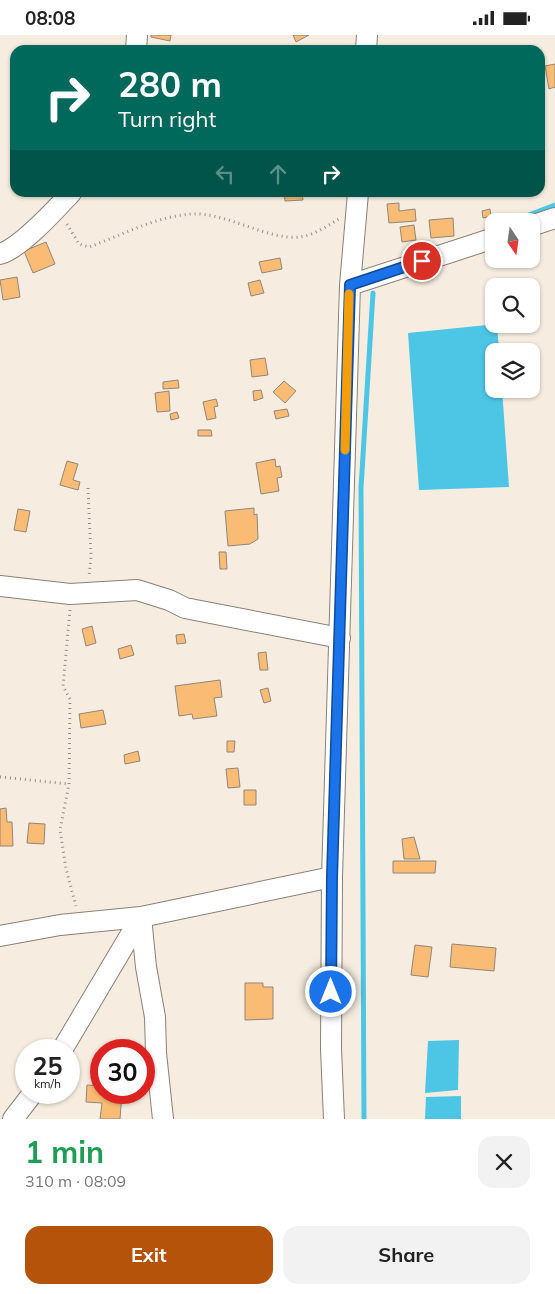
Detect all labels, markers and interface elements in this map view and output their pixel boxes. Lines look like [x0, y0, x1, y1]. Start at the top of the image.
text: 08:08 [25, 6, 75, 30]
text: 280 m [118, 62, 222, 106]
icon: right [35, 65, 100, 130]
text: Turn right [118, 105, 216, 133]
icon: left [211, 160, 239, 188]
icon: ahead [264, 160, 292, 188]
icon: right [317, 160, 345, 188]
north arrow [485, 213, 540, 267]
map controls [485, 213, 540, 398]
pin [401, 240, 443, 282]
icon: arrive [408, 247, 436, 275]
button: search [485, 278, 540, 333]
button: layers [485, 343, 540, 398]
position arrow [304, 965, 356, 1017]
speed limit sign: 30 [90, 1039, 155, 1104]
text: 25 [32, 1050, 63, 1081]
text: km/h [34, 1076, 61, 1091]
text: 1 min [25, 1133, 104, 1171]
button: close [478, 1136, 530, 1188]
text: 310 m · 08:09 [25, 1171, 126, 1191]
button: Exit [25, 1226, 273, 1284]
button: Share [283, 1226, 530, 1284]

